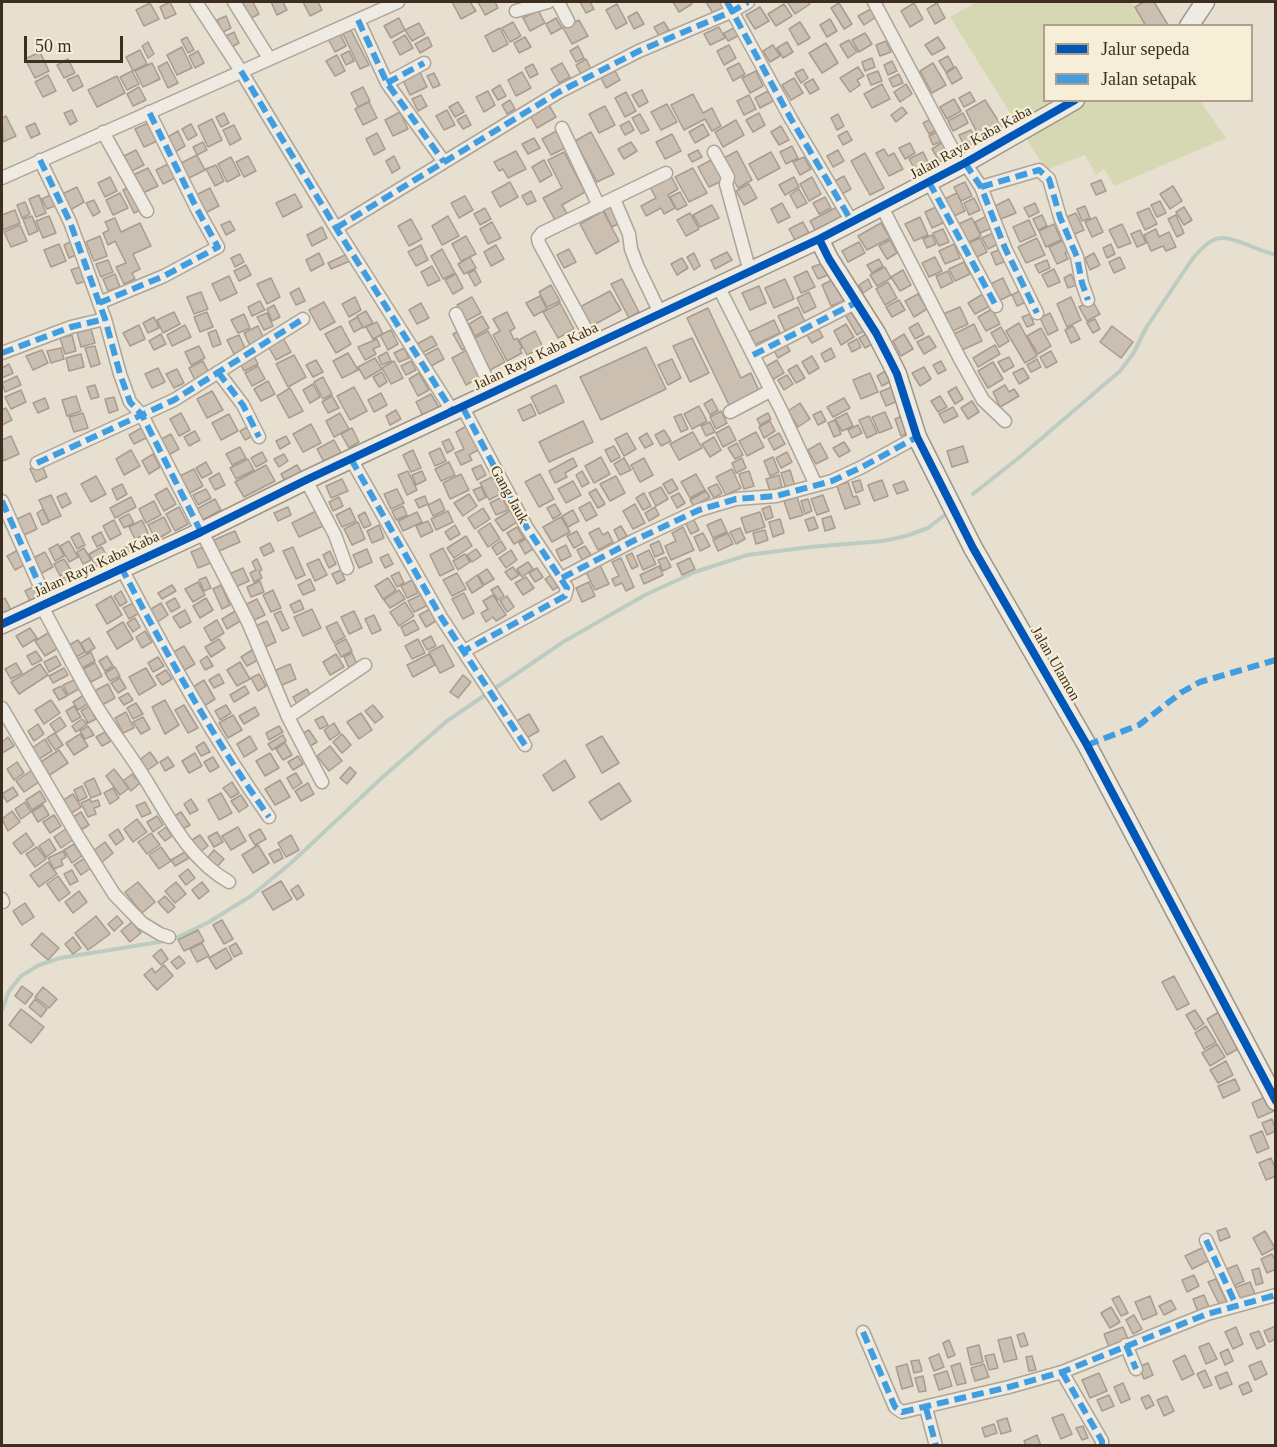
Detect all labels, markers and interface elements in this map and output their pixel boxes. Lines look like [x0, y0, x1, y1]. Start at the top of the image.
scale bar [27, 24, 126, 62]
legend [1043, 24, 1253, 102]
text: 50 m [35, 36, 72, 56]
text: Jalur sepeda [1101, 39, 1189, 59]
text: Jalan setapak [1101, 69, 1196, 89]
street label: Jalan Raya Kaba Kaba [907, 102, 1035, 184]
street label: Jalan Raya Kaba Kaba [471, 319, 601, 395]
street label: Gang Jauk [486, 463, 532, 527]
street label: Jalan Raya Kaba Kaba [31, 528, 163, 602]
street label: Jalan Ulamon [1026, 624, 1084, 704]

